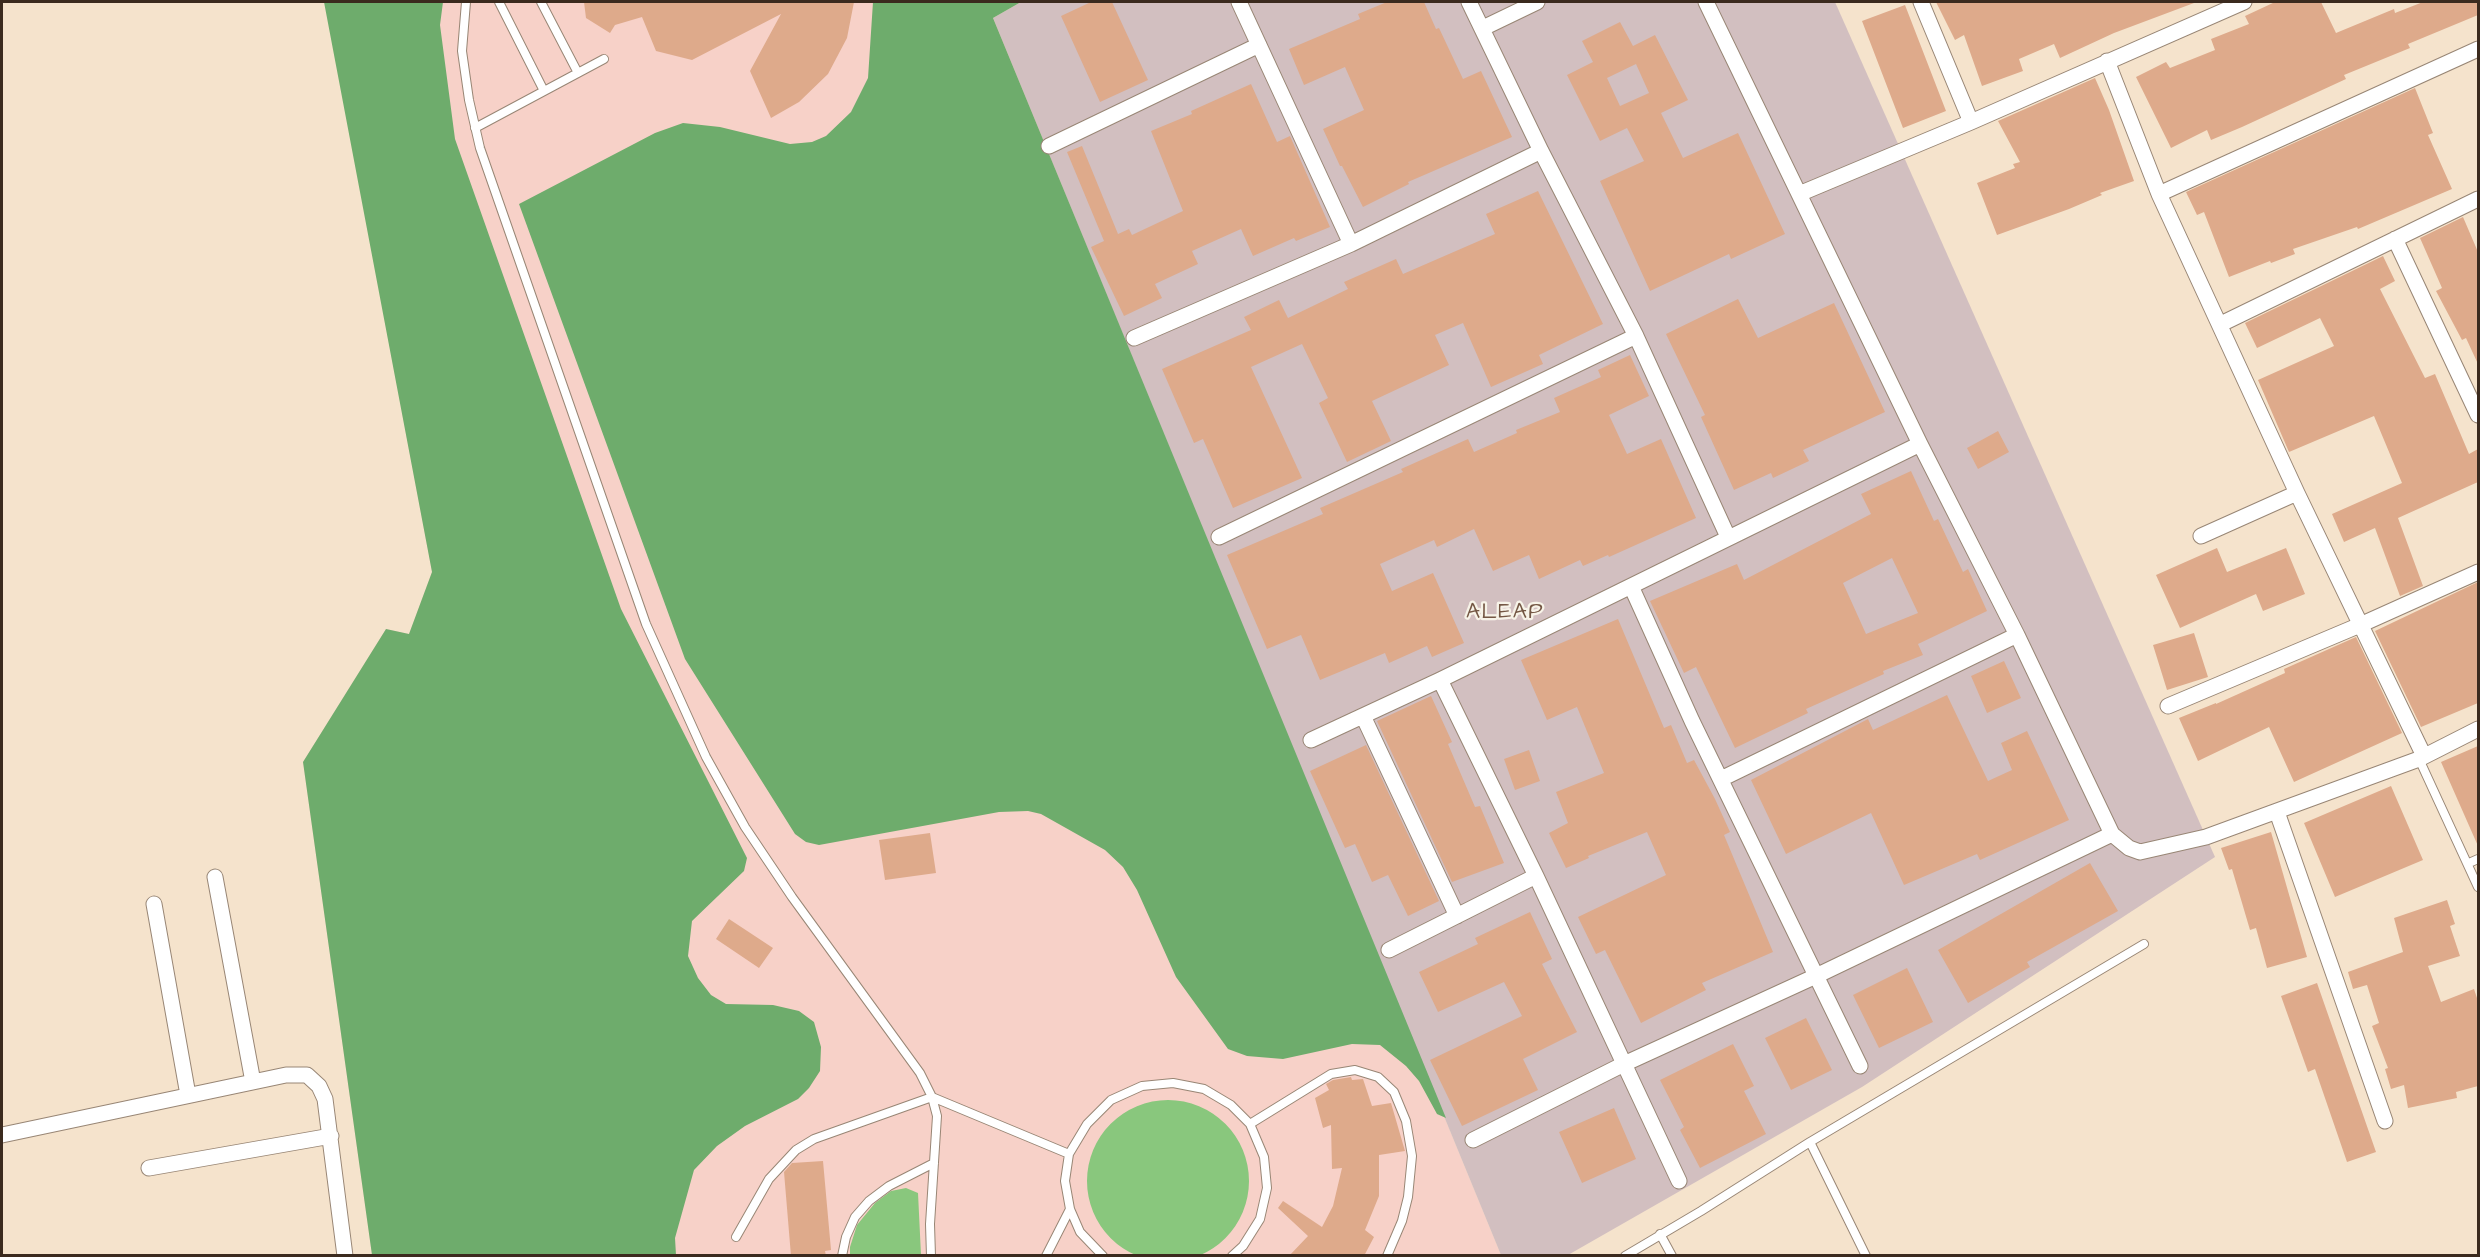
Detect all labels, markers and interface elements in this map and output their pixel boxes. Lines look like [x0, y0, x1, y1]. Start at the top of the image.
district label: ALEAP [1466, 600, 1544, 626]

